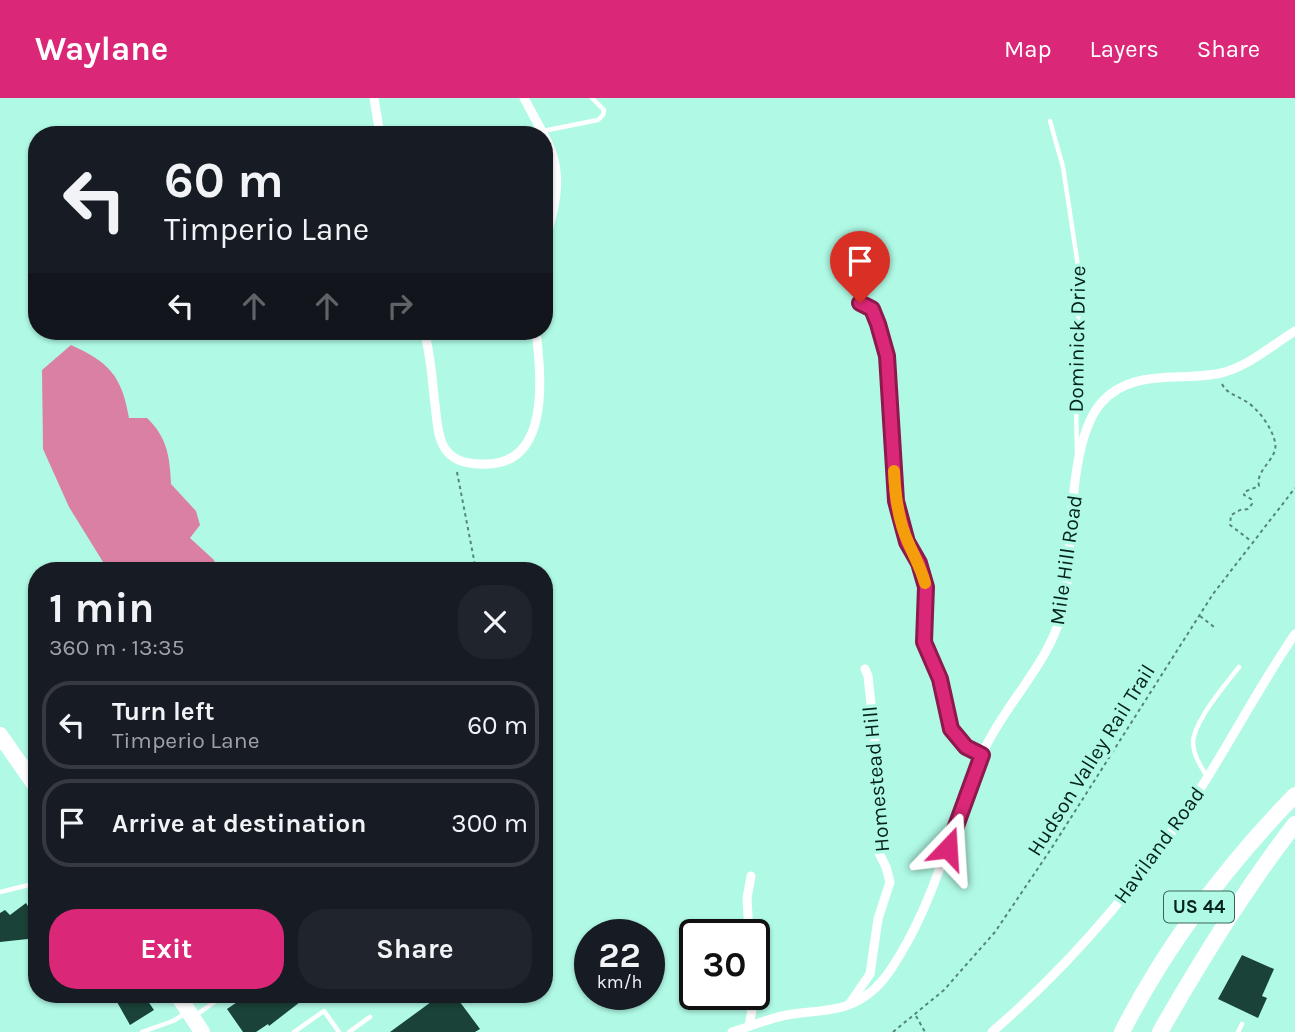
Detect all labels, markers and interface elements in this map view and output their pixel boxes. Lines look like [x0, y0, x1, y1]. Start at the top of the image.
text: Waylane [35, 30, 168, 68]
text: Map [1004, 35, 1052, 63]
text: Layers [1090, 35, 1159, 63]
text: Share [1197, 35, 1260, 63]
text: 60 m [164, 152, 284, 209]
icon: left [49, 154, 140, 245]
text: Timperio Lane [164, 211, 369, 248]
pin [830, 231, 890, 303]
icon: arrive [841, 242, 879, 280]
street label: Dominick Drive [1064, 265, 1090, 413]
icon: left [162, 287, 200, 325]
icon: ahead [235, 287, 273, 325]
icon: ahead [308, 287, 346, 325]
icon: right [381, 287, 419, 325]
street label: Mile Hill Road [1045, 493, 1087, 627]
text: 1 min [49, 583, 154, 633]
button: close [458, 585, 532, 659]
text: 360 m · 13:35 [49, 634, 184, 661]
street label: Hudson Valley Rail Trail [1022, 660, 1160, 860]
text: Turn left [112, 696, 214, 727]
street label: Homestead Hill [858, 705, 894, 853]
icon: left [53, 706, 91, 744]
text: 60 m [467, 710, 528, 741]
text: Timperio Lane [112, 727, 259, 754]
street label: Haviland Road [1109, 782, 1209, 908]
icon: arrive [53, 804, 91, 842]
text: Arrive at destination [112, 808, 366, 839]
text: 300 m [451, 808, 528, 839]
position arrow [911, 811, 985, 885]
road number: US 44 [1164, 892, 1234, 922]
button: Exit [49, 909, 284, 989]
button: Share [298, 909, 532, 989]
speed limit sign: 30 [679, 919, 770, 1010]
text: 22 [598, 935, 641, 976]
text: km/h [597, 971, 642, 993]

